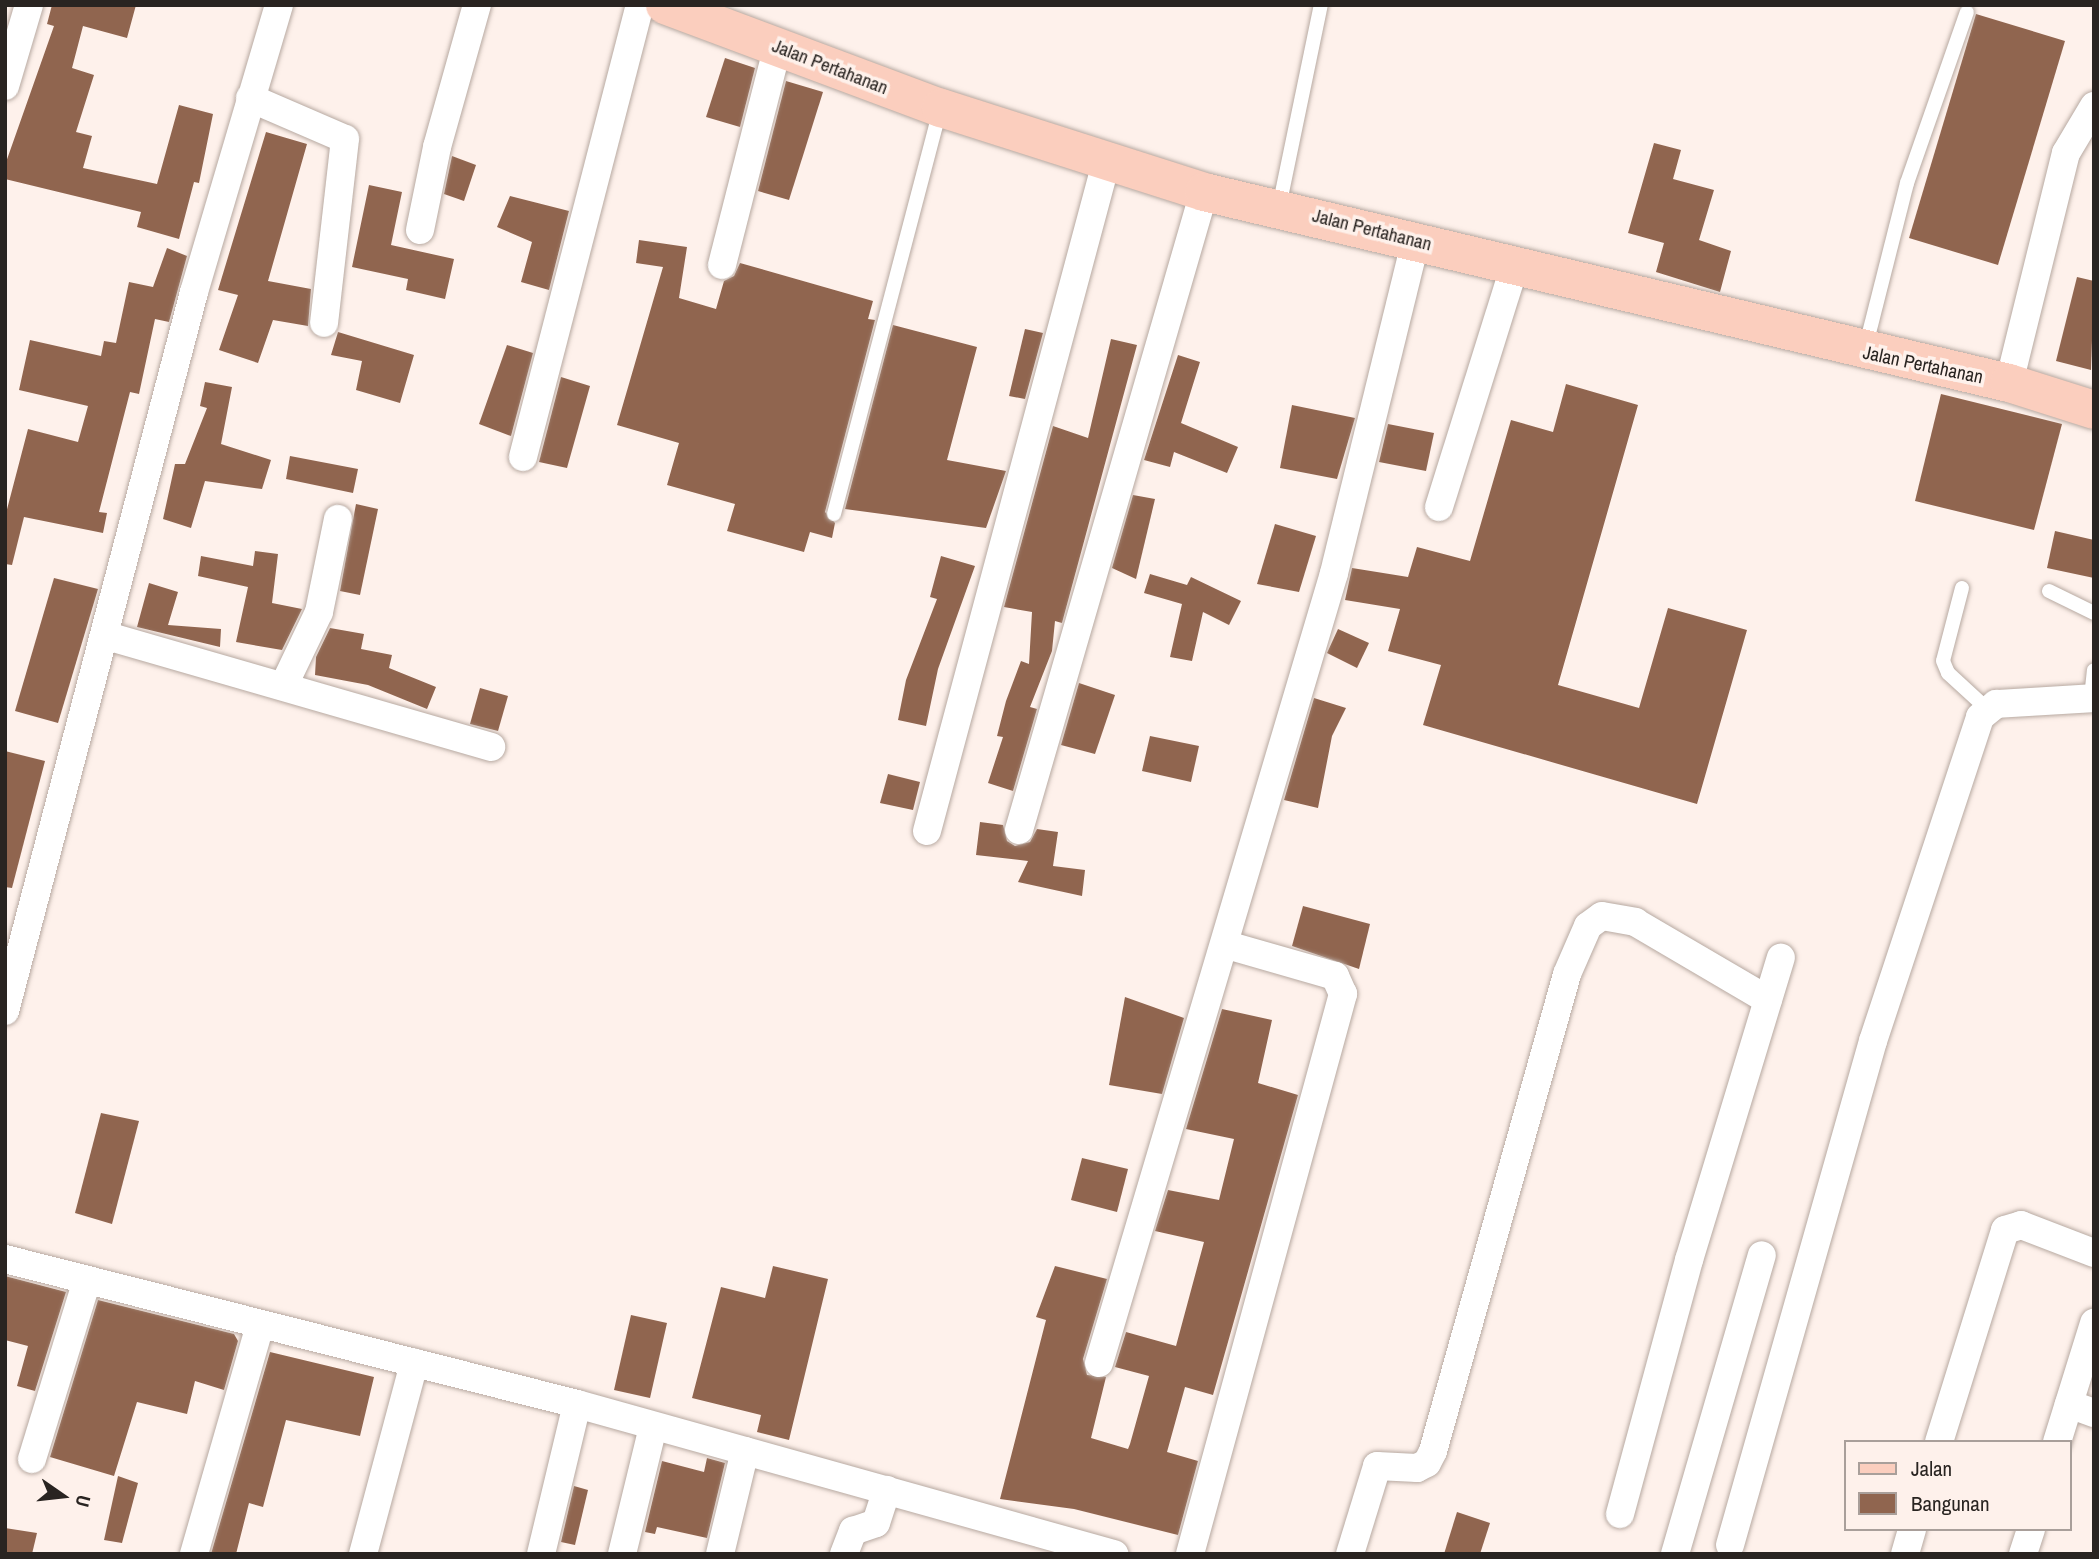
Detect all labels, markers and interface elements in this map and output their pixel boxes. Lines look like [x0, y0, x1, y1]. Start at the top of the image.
street label: Jalan Pertahanan [769, 34, 891, 100]
street label: Jalan Pertahanan [1310, 204, 1434, 256]
street label: Jalan Pertahanan [1861, 341, 1985, 389]
legend [1843, 1440, 2071, 1531]
text: Jalan [1911, 1454, 1952, 1483]
north arrow [28, 1461, 98, 1531]
text: Bangunan [1911, 1489, 1990, 1518]
text: U [69, 1492, 97, 1510]

